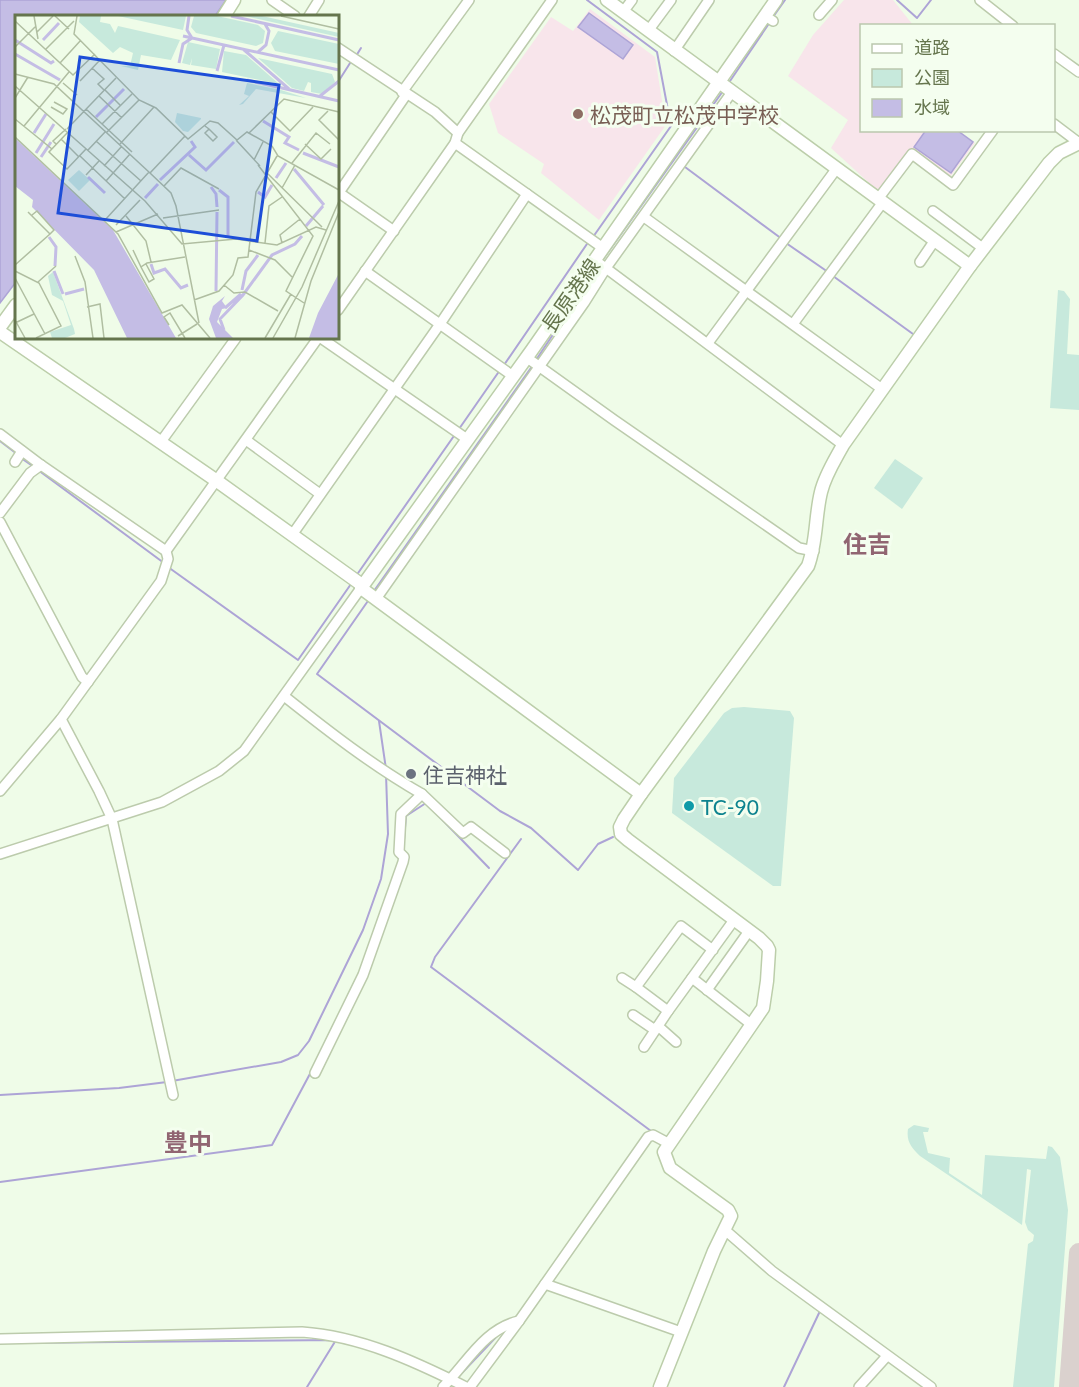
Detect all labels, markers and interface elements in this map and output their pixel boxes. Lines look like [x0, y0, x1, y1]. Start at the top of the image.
inset map [15, 15, 339, 339]
legend [860, 24, 1055, 132]
text: 道路 [914, 36, 950, 58]
text: 公園 [914, 66, 950, 88]
text: 水域 [914, 96, 950, 118]
place label: 松茂町立松茂中学校 [590, 102, 779, 127]
marker: 松茂町立松茂中学校 [571, 107, 585, 121]
street label: 長原港線 [536, 253, 604, 337]
district label: 住吉 [843, 529, 891, 558]
place label: 住吉神社 [423, 762, 507, 787]
marker: 住吉神社 [404, 767, 418, 781]
place label: TC-90 [701, 794, 759, 819]
marker: TC-90 [682, 799, 696, 813]
district label: 豊中 [164, 1127, 212, 1156]

